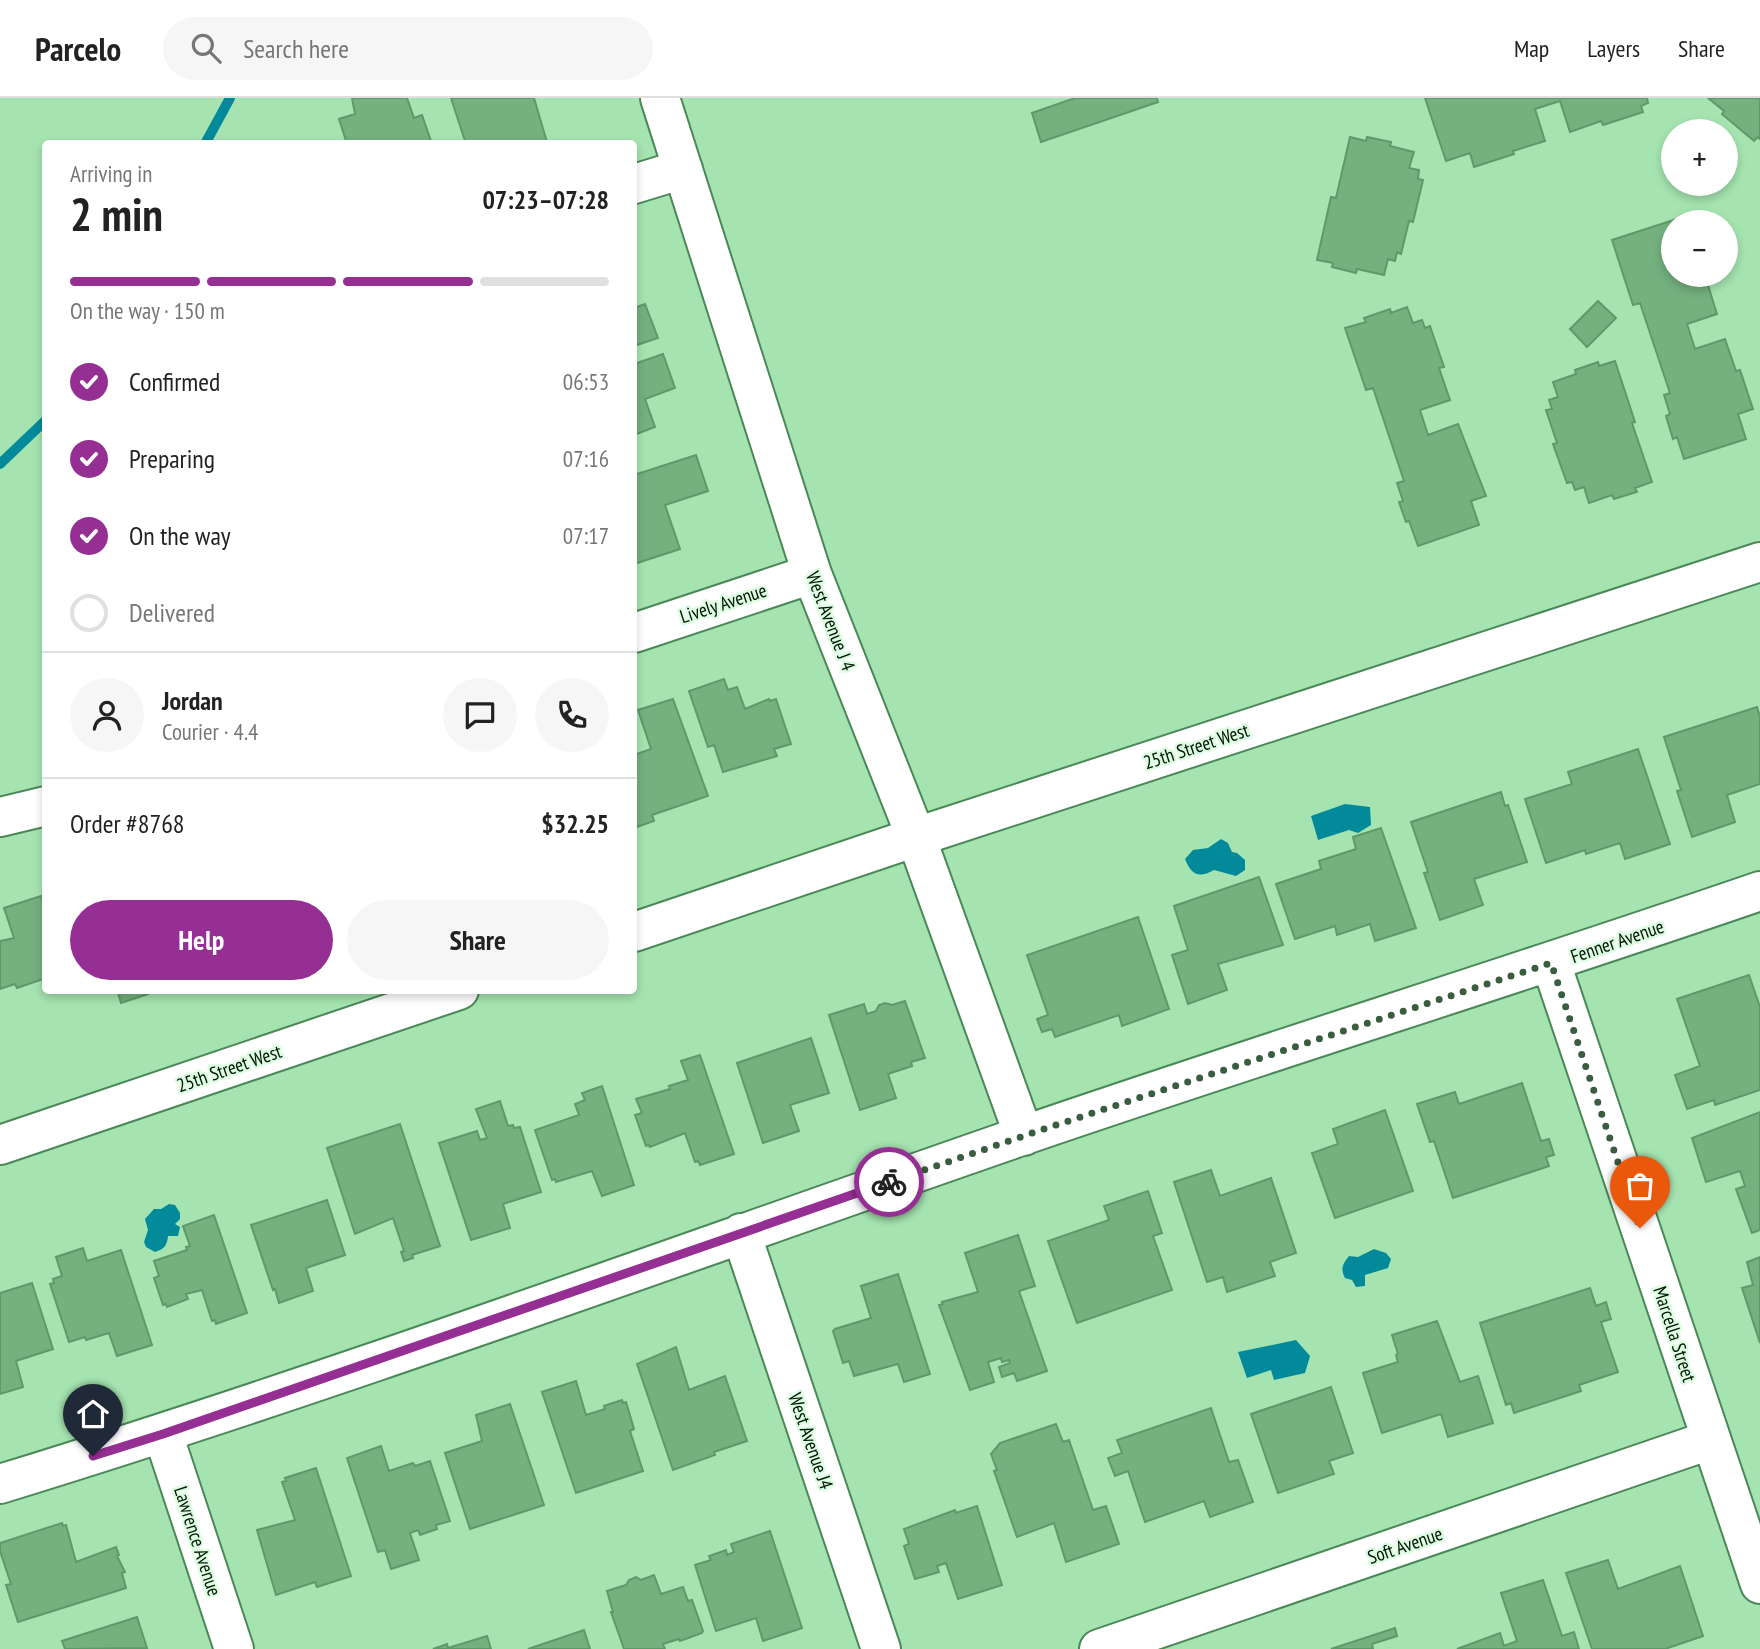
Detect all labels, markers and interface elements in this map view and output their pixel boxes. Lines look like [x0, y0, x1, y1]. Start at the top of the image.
search box [163, 17, 653, 80]
text: Parcelo [35, 27, 121, 70]
icon: search [187, 29, 225, 67]
text: Search here [243, 32, 349, 65]
text: Map [1514, 33, 1549, 64]
text: Layers [1587, 33, 1640, 64]
text: Share [1678, 33, 1725, 64]
map controls [1661, 119, 1738, 287]
button: + [1661, 119, 1738, 196]
text: Arriving in [70, 159, 152, 188]
text: 07:23–07:28 [482, 183, 609, 216]
text: 2 min [70, 184, 163, 244]
button: − [1661, 210, 1738, 287]
text: On the way · 150 m [70, 296, 225, 325]
icon: check [70, 363, 108, 401]
text: Confirmed [129, 365, 220, 398]
text: 06:53 [563, 367, 609, 396]
icon: check [70, 440, 108, 478]
text: Preparing [129, 442, 215, 475]
text: 07:16 [563, 444, 609, 473]
icon: check [70, 517, 108, 555]
text: On the way [129, 519, 231, 552]
text: 07:17 [563, 521, 609, 550]
street label: West Avenue J 4 [801, 568, 861, 674]
street label: Lively Avenue [677, 578, 770, 628]
text: Delivered [129, 596, 215, 629]
button: person [70, 678, 144, 752]
button: chat [443, 678, 517, 752]
button: phone [535, 678, 609, 752]
text: Jordan [162, 684, 223, 717]
text: Courier · 4.4 [162, 717, 258, 746]
street label: 25th Street West [1140, 717, 1252, 774]
text: Order #8768 [70, 807, 185, 840]
text: $32.25 [541, 807, 609, 840]
button: Help [70, 900, 333, 980]
button: Share [347, 900, 609, 980]
street label: Fenner Avenue [1567, 914, 1667, 968]
street label: 25th Street West [173, 1039, 285, 1097]
courier [854, 1147, 924, 1217]
pin [1610, 1156, 1670, 1228]
icon: bike [870, 1163, 908, 1201]
icon: bag [1621, 1167, 1659, 1205]
street label: Marcella Street [1648, 1283, 1702, 1386]
pin [63, 1384, 123, 1456]
street label: West Avenue J4 [783, 1390, 839, 1493]
icon: home [74, 1395, 112, 1433]
street label: Lawrence Avenue [169, 1483, 227, 1599]
street label: Soft Avenue [1364, 1521, 1446, 1569]

